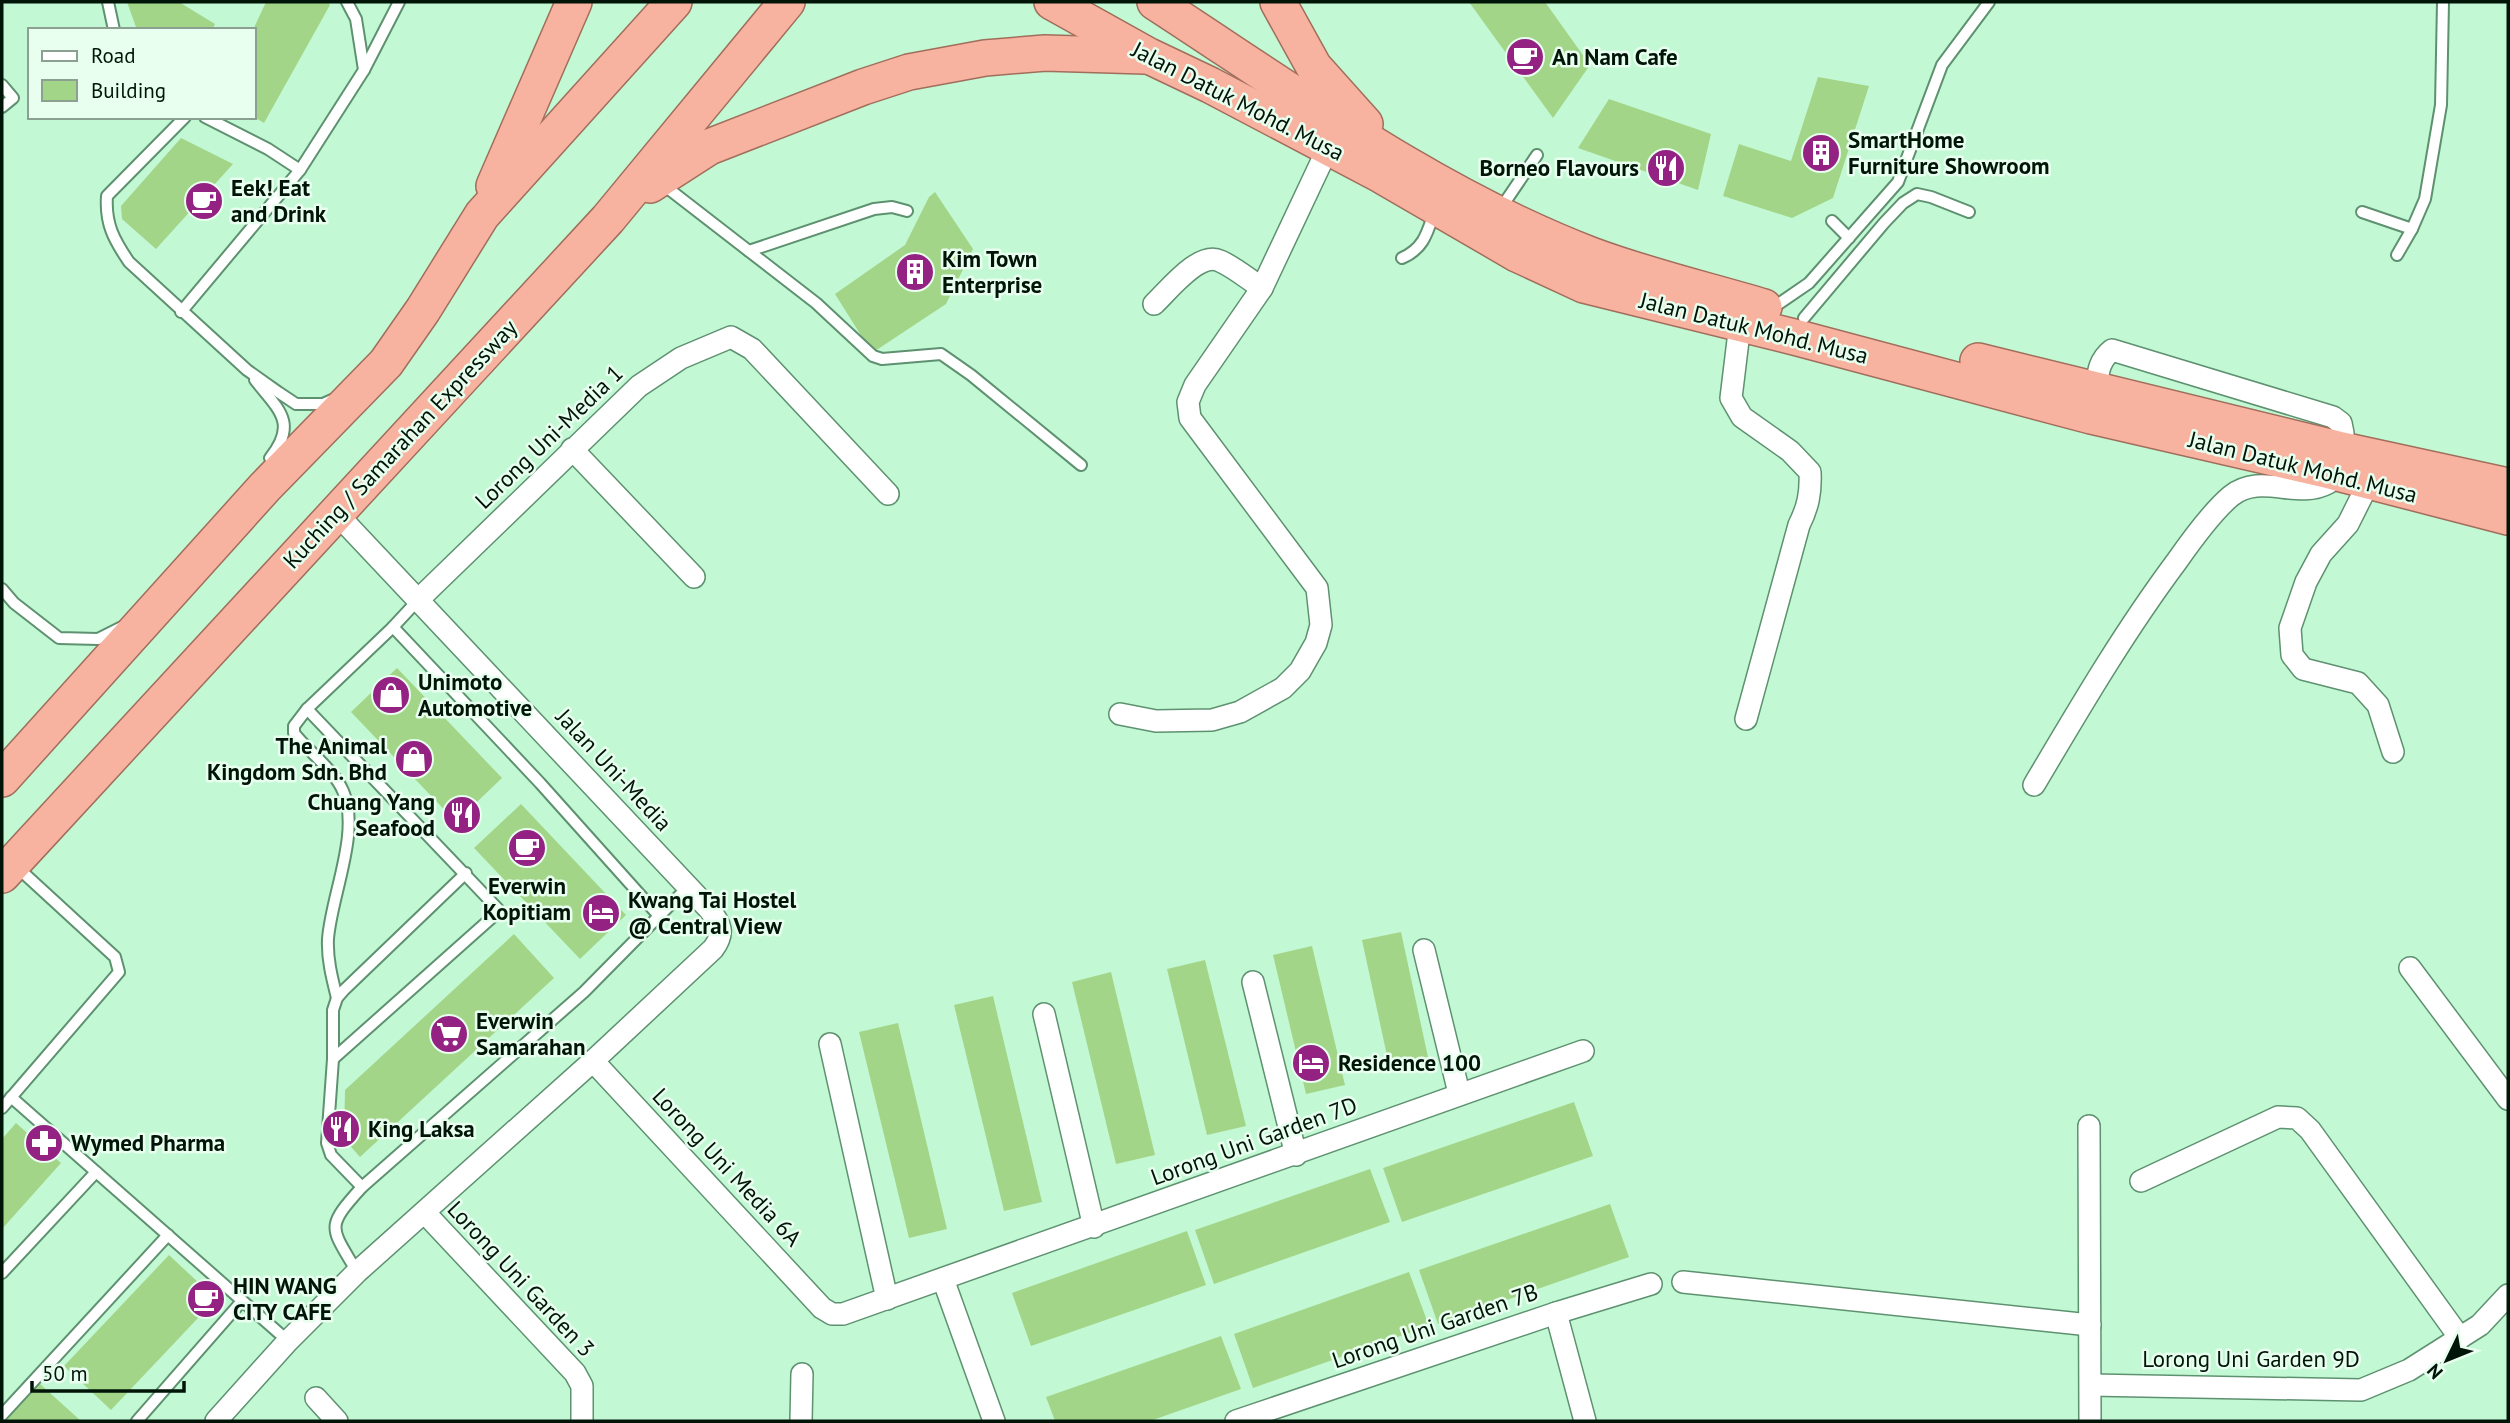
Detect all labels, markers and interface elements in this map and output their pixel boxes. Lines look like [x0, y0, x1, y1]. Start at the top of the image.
legend [28, 28, 256, 119]
street label: Jalan Datuk Mohd. Musa [1126, 34, 1349, 167]
cafe icon: An Nam Cafe [1504, 36, 1546, 78]
text: Road [91, 42, 135, 69]
place label: An Nam Cafe [1552, 42, 1678, 71]
text: Building [91, 77, 166, 104]
place label: SmartHome Furniture Showroom [1848, 125, 2050, 180]
building icon: SmartHome Furniture Showroom [1800, 132, 1842, 174]
restaurant icon: Borneo Flavours [1645, 147, 1687, 189]
place label: Borneo Flavours [1480, 153, 1639, 182]
place label: Eek! Eat and Drink [231, 173, 327, 228]
cafe icon: Eek! Eat and Drink [183, 180, 225, 222]
place label: Kim Town Enterprise [942, 244, 1042, 299]
building icon: Kim Town Enterprise [894, 251, 936, 293]
street label: Jalan Datuk Mohd. Musa [1636, 285, 1871, 370]
street label: Kuching / Samarahan Expressway [276, 313, 523, 574]
street label: Lorong Uni-Media 1 [469, 359, 629, 515]
street label: Jalan Datuk Mohd. Musa [2185, 424, 2420, 509]
place label: Unimoto Automotive [418, 667, 532, 722]
shop icon: Unimoto Automotive [370, 674, 412, 716]
street label: Jalan Uni-Media [550, 702, 678, 837]
place label: The Animal Kingdom Sdn. Bhd [207, 731, 387, 786]
shop icon: The Animal Kingdom Sdn. Bhd [393, 738, 435, 780]
place label: Chuang Yang Seafood [308, 787, 435, 842]
restaurant icon: Chuang Yang Seafood [441, 794, 483, 836]
cafe icon: Everwin Kopitiam [506, 827, 548, 869]
place label: Everwin Kopitiam [483, 871, 571, 926]
place label: Kwang Tai Hostel @ Central View [628, 885, 797, 940]
hotel icon: Kwang Tai Hostel @ Central View [580, 892, 622, 934]
place label: Everwin Samarahan [476, 1006, 585, 1061]
supermarket icon: Everwin Samarahan [428, 1013, 470, 1055]
hotel icon: Residence 100 [1290, 1042, 1332, 1084]
place label: Residence 100 [1338, 1048, 1481, 1077]
street label: Lorong Uni Media 6A [647, 1081, 809, 1252]
street label: Lorong Uni Garden 7D [1147, 1090, 1361, 1191]
restaurant icon: King Laksa [320, 1108, 362, 1150]
place label: King Laksa [368, 1114, 475, 1143]
pharmacy icon: Wymed Pharma [23, 1122, 65, 1164]
place label: Wymed Pharma [71, 1128, 225, 1157]
street label: Lorong Uni Garden 3 [442, 1195, 601, 1363]
place label: HIN WANG CITY CAFE [233, 1271, 337, 1326]
street label: Lorong Uni Garden 7B [1328, 1277, 1542, 1374]
cafe icon: HIN WANG CITY CAFE [185, 1278, 227, 1320]
north arrow [2412, 1325, 2482, 1395]
street label: Lorong Uni Garden 9D [2142, 1344, 2360, 1373]
scale bar [32, 1350, 184, 1394]
text: N [2422, 1359, 2448, 1384]
text: 50 m [42, 1360, 88, 1387]

